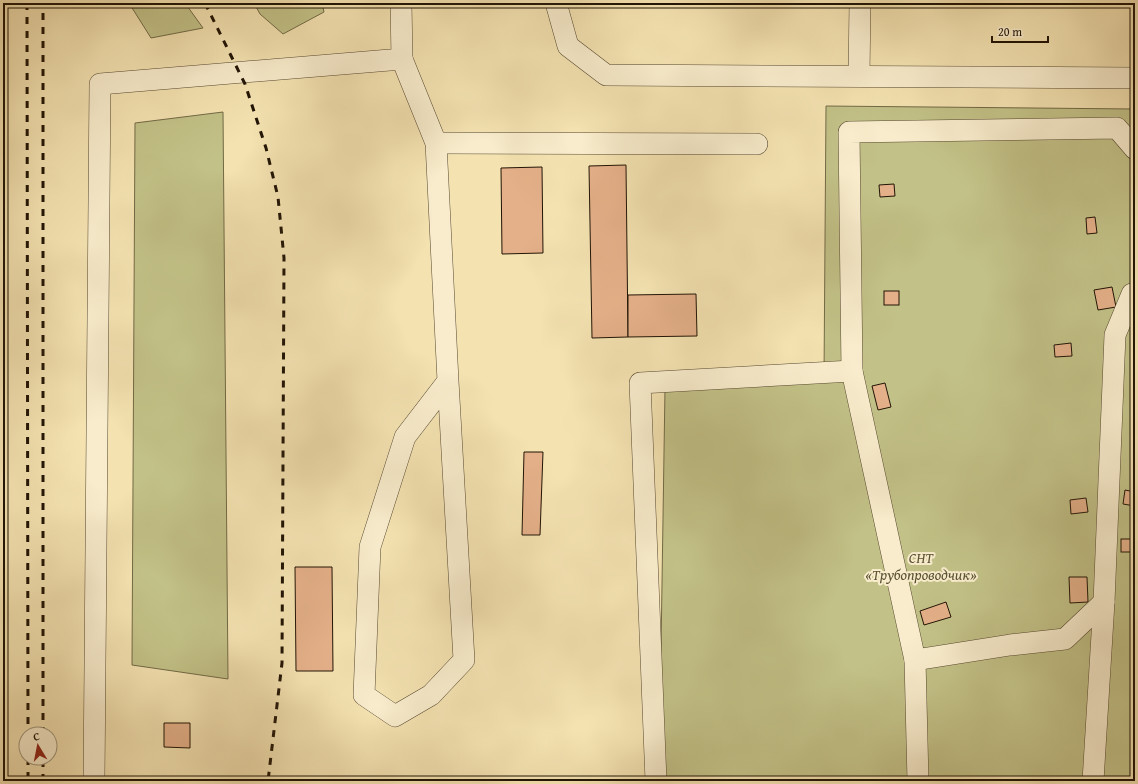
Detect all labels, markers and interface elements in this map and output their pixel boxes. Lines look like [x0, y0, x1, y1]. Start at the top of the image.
scale bar [992, 18, 1048, 44]
text: 20 m [998, 23, 1022, 40]
park label: СНТ «Трубопроводчик» [865, 547, 977, 585]
north arrow [18, 726, 58, 766]
text: С [32, 728, 41, 745]

